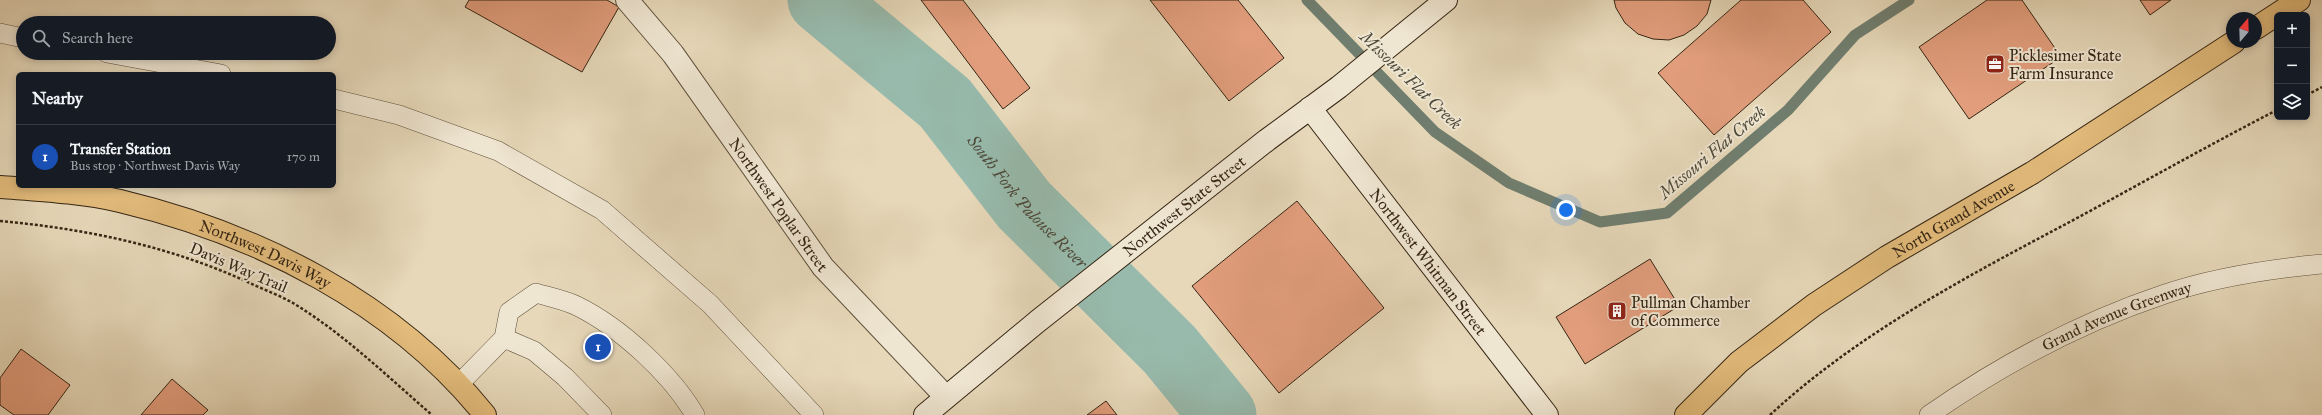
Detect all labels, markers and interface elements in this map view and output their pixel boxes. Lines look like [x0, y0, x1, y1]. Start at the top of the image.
north arrow [2226, 12, 2262, 48]
map controls [2274, 12, 2310, 120]
button: + [2274, 12, 2310, 48]
search box [16, 16, 336, 60]
water label: Missouri Flat Creek [1354, 25, 1466, 134]
icon: search [30, 27, 52, 49]
text: Search here [62, 29, 133, 47]
place label: Picklesimer State Farm Insurance [2009, 46, 2122, 83]
button: − [2274, 48, 2310, 84]
office icon: Picklesimer State Farm Insurance [1984, 53, 2006, 75]
button: layers [2274, 84, 2310, 120]
text: Nearby [32, 88, 83, 109]
water label: Missouri Flat Creek [1653, 101, 1770, 205]
water label: South Fork Palouse River [962, 130, 1092, 274]
street label: Northwest Poplar Street [725, 134, 832, 276]
text: Transfer Station [70, 140, 171, 158]
text: 1 [42, 149, 48, 165]
text: 170 m [287, 149, 320, 165]
street label: Northwest State Street [1119, 152, 1250, 260]
text: Bus stop · Northwest Davis Way [70, 158, 240, 174]
street label: North Grand Avenue [1889, 176, 2018, 262]
street label: Northwest Whitman Street [1366, 185, 1491, 339]
your location [1556, 200, 1576, 220]
street label: Northwest Davis Way [197, 216, 335, 293]
street label: Davis Way Trail [187, 238, 291, 297]
street label: Grand Avenue Greenway [2039, 277, 2194, 355]
place label: Pullman Chamber of Commerce [1631, 293, 1750, 330]
building icon: Pullman Chamber of Commerce [1606, 300, 1628, 322]
pin: 1 [585, 332, 611, 362]

